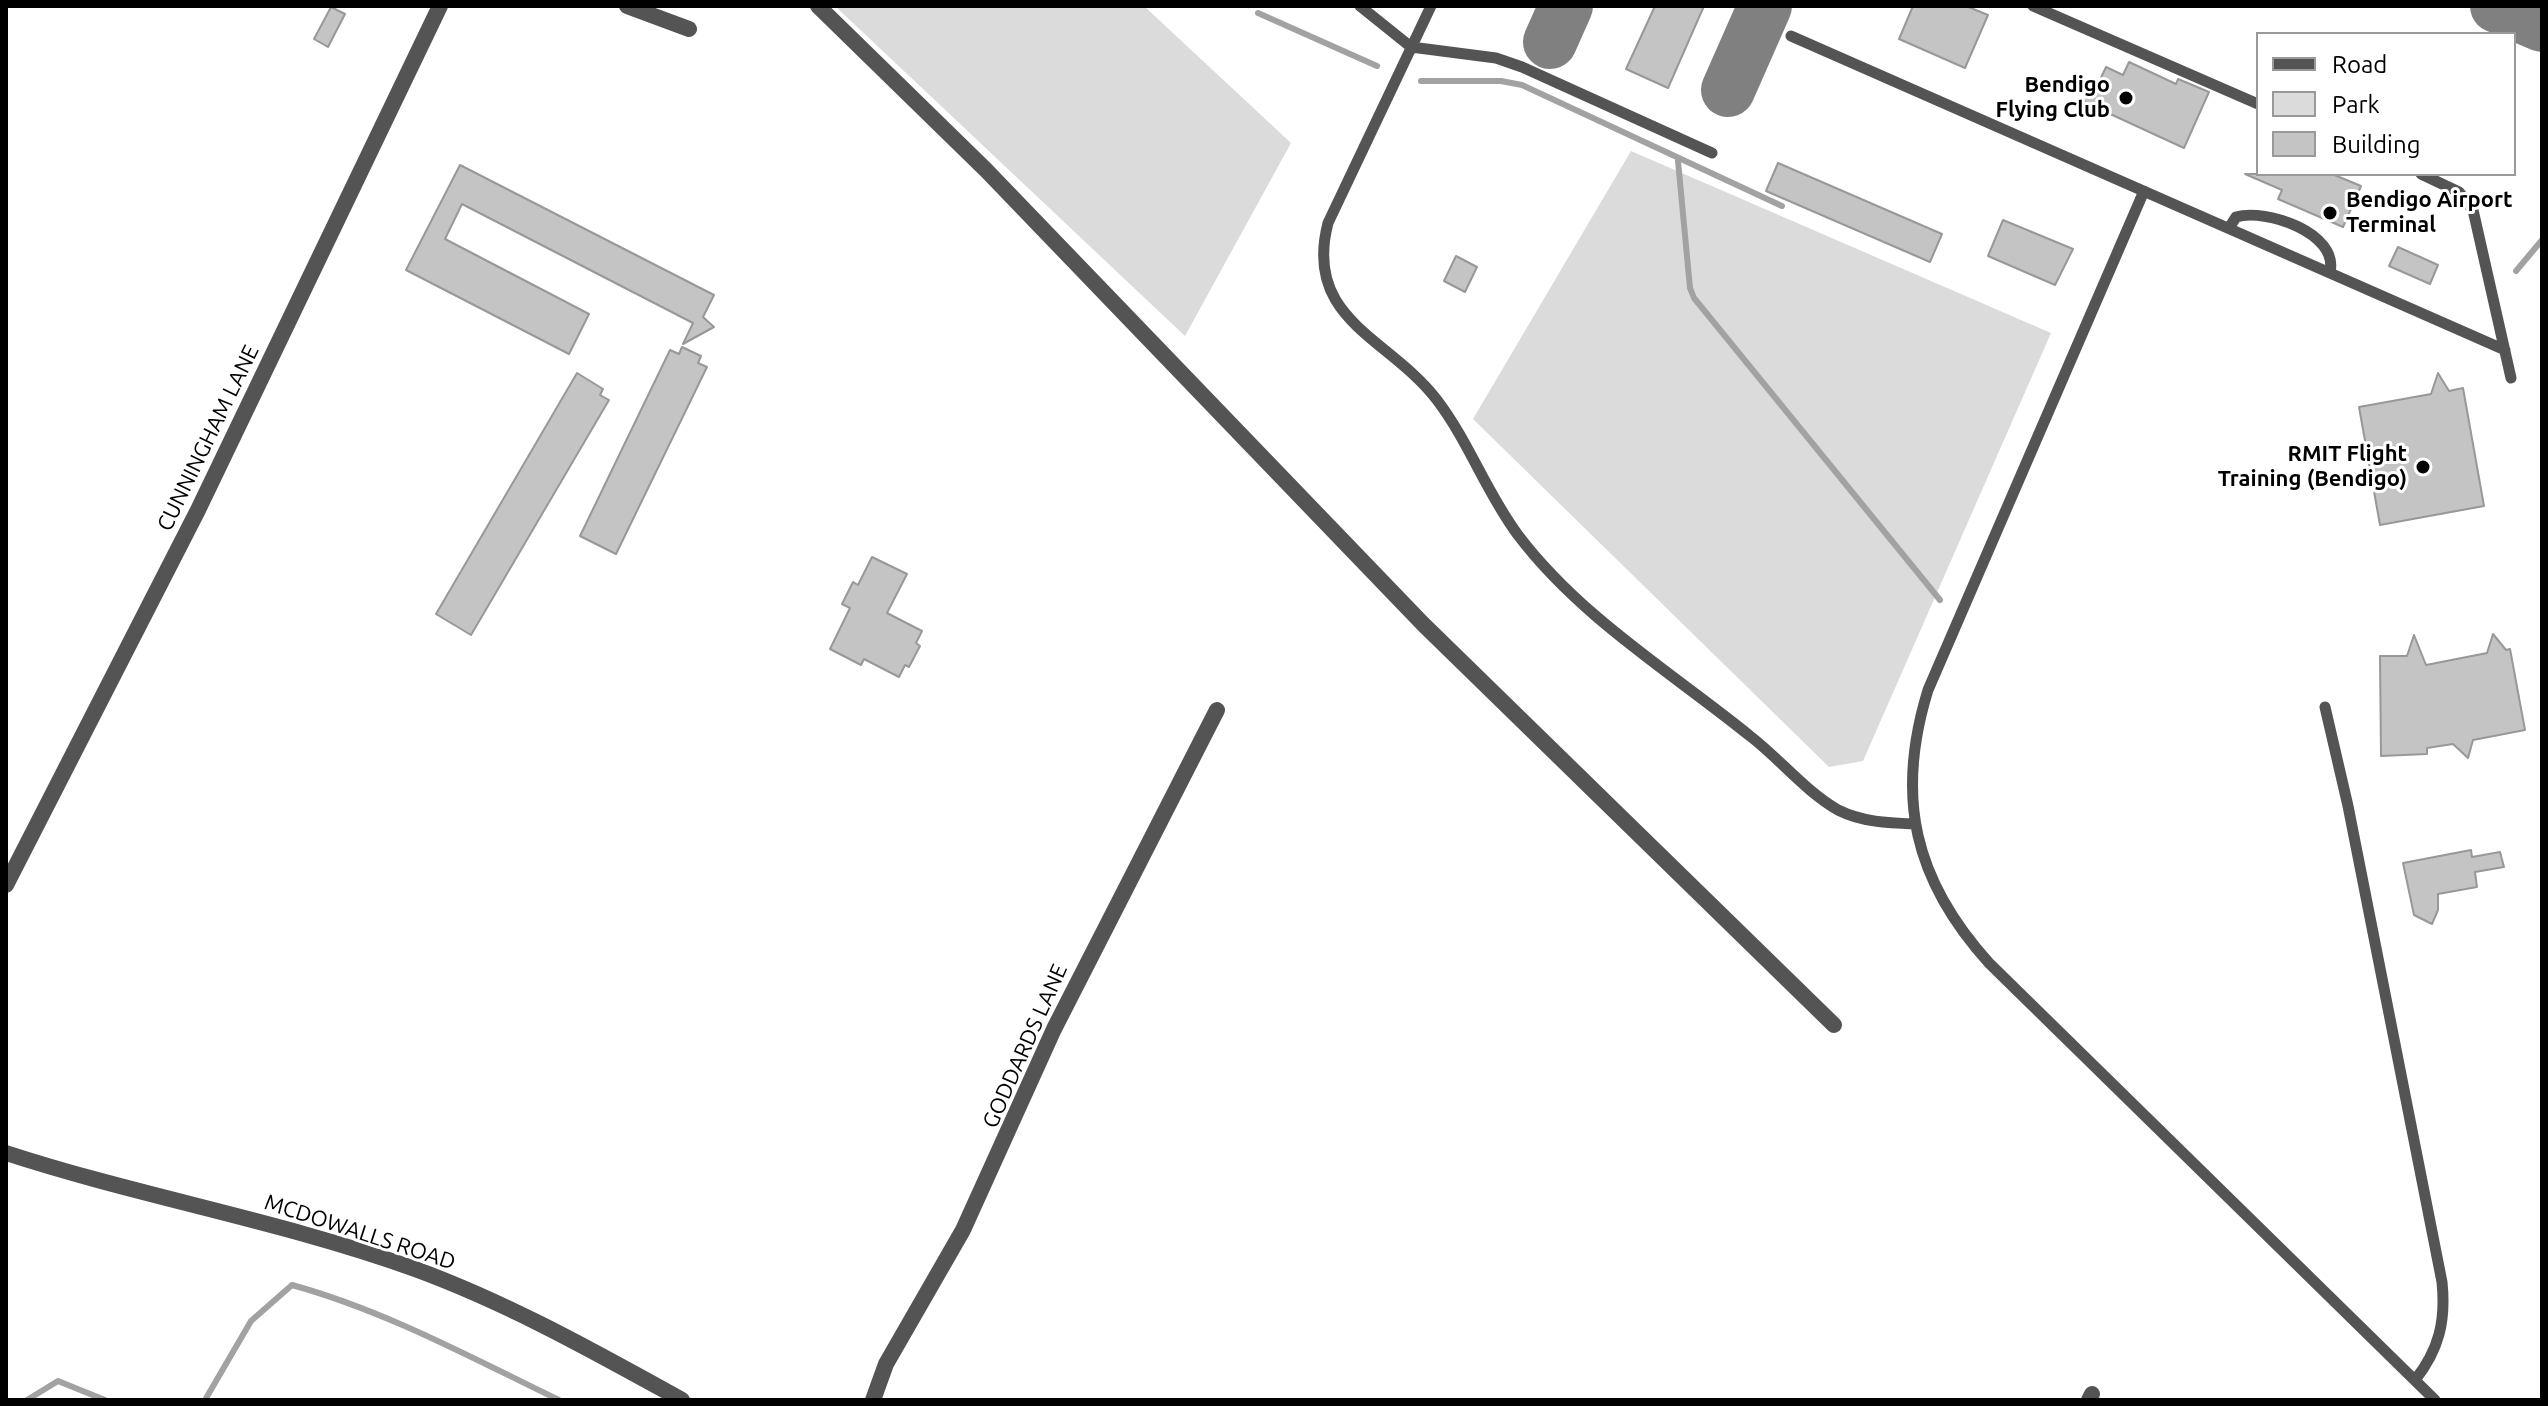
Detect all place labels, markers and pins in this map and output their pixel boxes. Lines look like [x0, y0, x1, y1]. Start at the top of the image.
place label: Bendigo Flying Club [1996, 72, 2110, 124]
marker: Bendigo Flying Club [2117, 89, 2135, 107]
place label: Bendigo Airport Terminal [2346, 187, 2512, 238]
marker: Bendigo Airport Terminal [2321, 204, 2339, 222]
place label: RMIT Flight Training (Bendigo) [2218, 441, 2407, 492]
marker: RMIT Flight Training (Bendigo) [2414, 458, 2432, 476]

